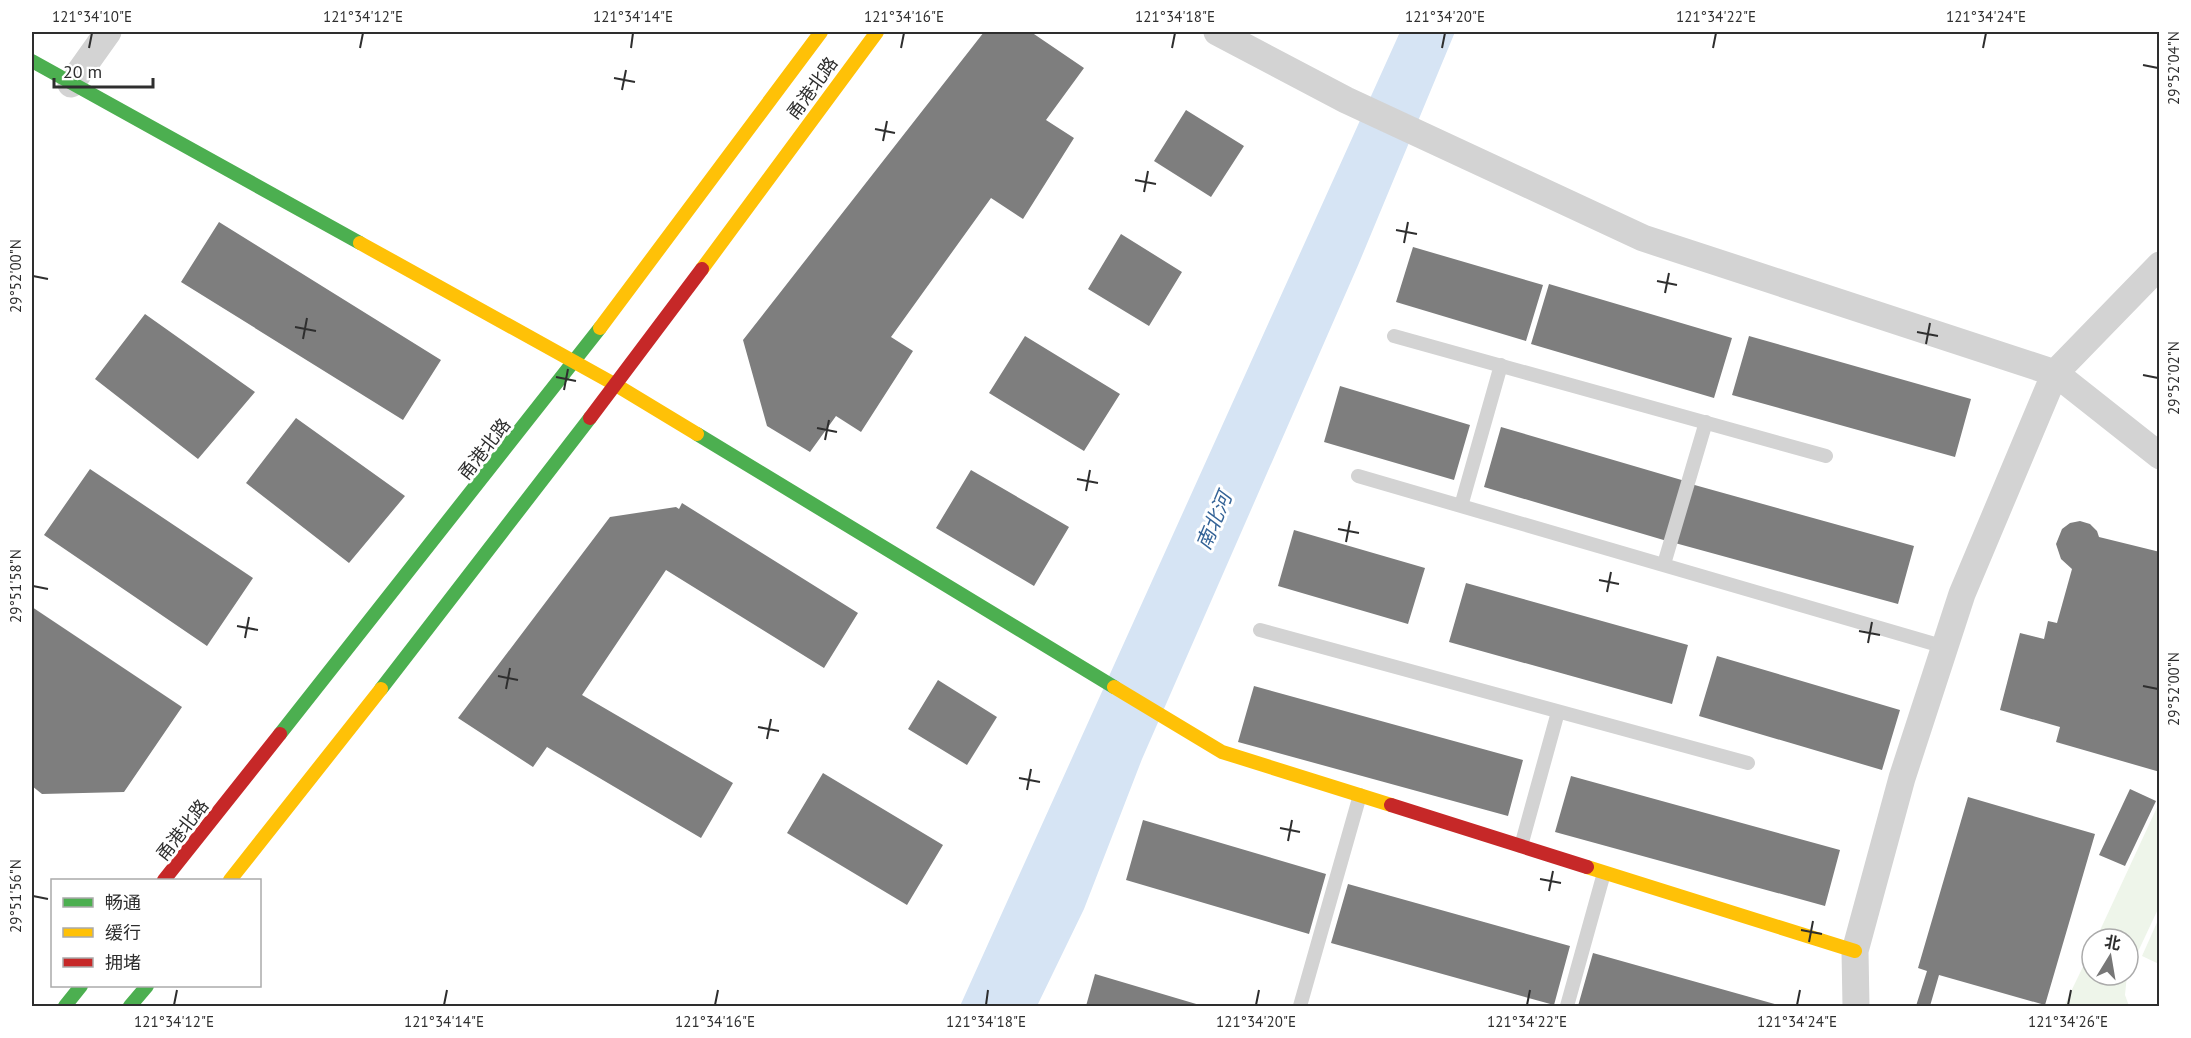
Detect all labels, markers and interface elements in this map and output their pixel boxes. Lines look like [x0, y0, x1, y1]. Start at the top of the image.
text: 121°34'10"E [52, 7, 132, 26]
text: 121°34'12"E [323, 7, 403, 26]
text: 121°34'14"E [593, 7, 673, 26]
text: 121°34'16"E [864, 7, 944, 26]
text: 121°34'18"E [1135, 7, 1215, 26]
text: 121°34'20"E [1405, 7, 1485, 26]
text: 121°34'22"E [1676, 7, 1756, 26]
text: 121°34'24"E [1946, 7, 2026, 26]
text: 29°52'04"N [2164, 31, 2183, 105]
scale bar [54, 51, 153, 89]
street label: 甬港北路 [782, 52, 842, 124]
text: 20 m [63, 60, 102, 83]
text: 29°52'00"N [6, 239, 25, 313]
text: 29°52'02"N [2164, 341, 2183, 415]
street label: 甬港北路 [453, 414, 515, 484]
water label: 南北河 [1190, 485, 1239, 554]
text: 29°51'58"N [6, 549, 25, 623]
text: 29°52'00"N [2164, 652, 2183, 726]
street label: 甬港北路 [151, 795, 213, 865]
text: 29°51'56"N [6, 859, 25, 933]
legend [51, 879, 261, 987]
text: 畅通 [105, 891, 141, 914]
text: 缓行 [105, 921, 141, 944]
north arrow [2080, 927, 2140, 987]
text: 北 [2103, 931, 2123, 954]
text: 拥堵 [105, 951, 141, 974]
text: 121°34'12"E [134, 1012, 214, 1031]
text: 121°34'14"E [404, 1012, 484, 1031]
text: 121°34'16"E [675, 1012, 755, 1031]
text: 121°34'18"E [946, 1012, 1026, 1031]
text: 121°34'20"E [1216, 1012, 1296, 1031]
text: 121°34'22"E [1487, 1012, 1567, 1031]
text: 121°34'24"E [1757, 1012, 1837, 1031]
text: 121°34'26"E [2028, 1012, 2108, 1031]

